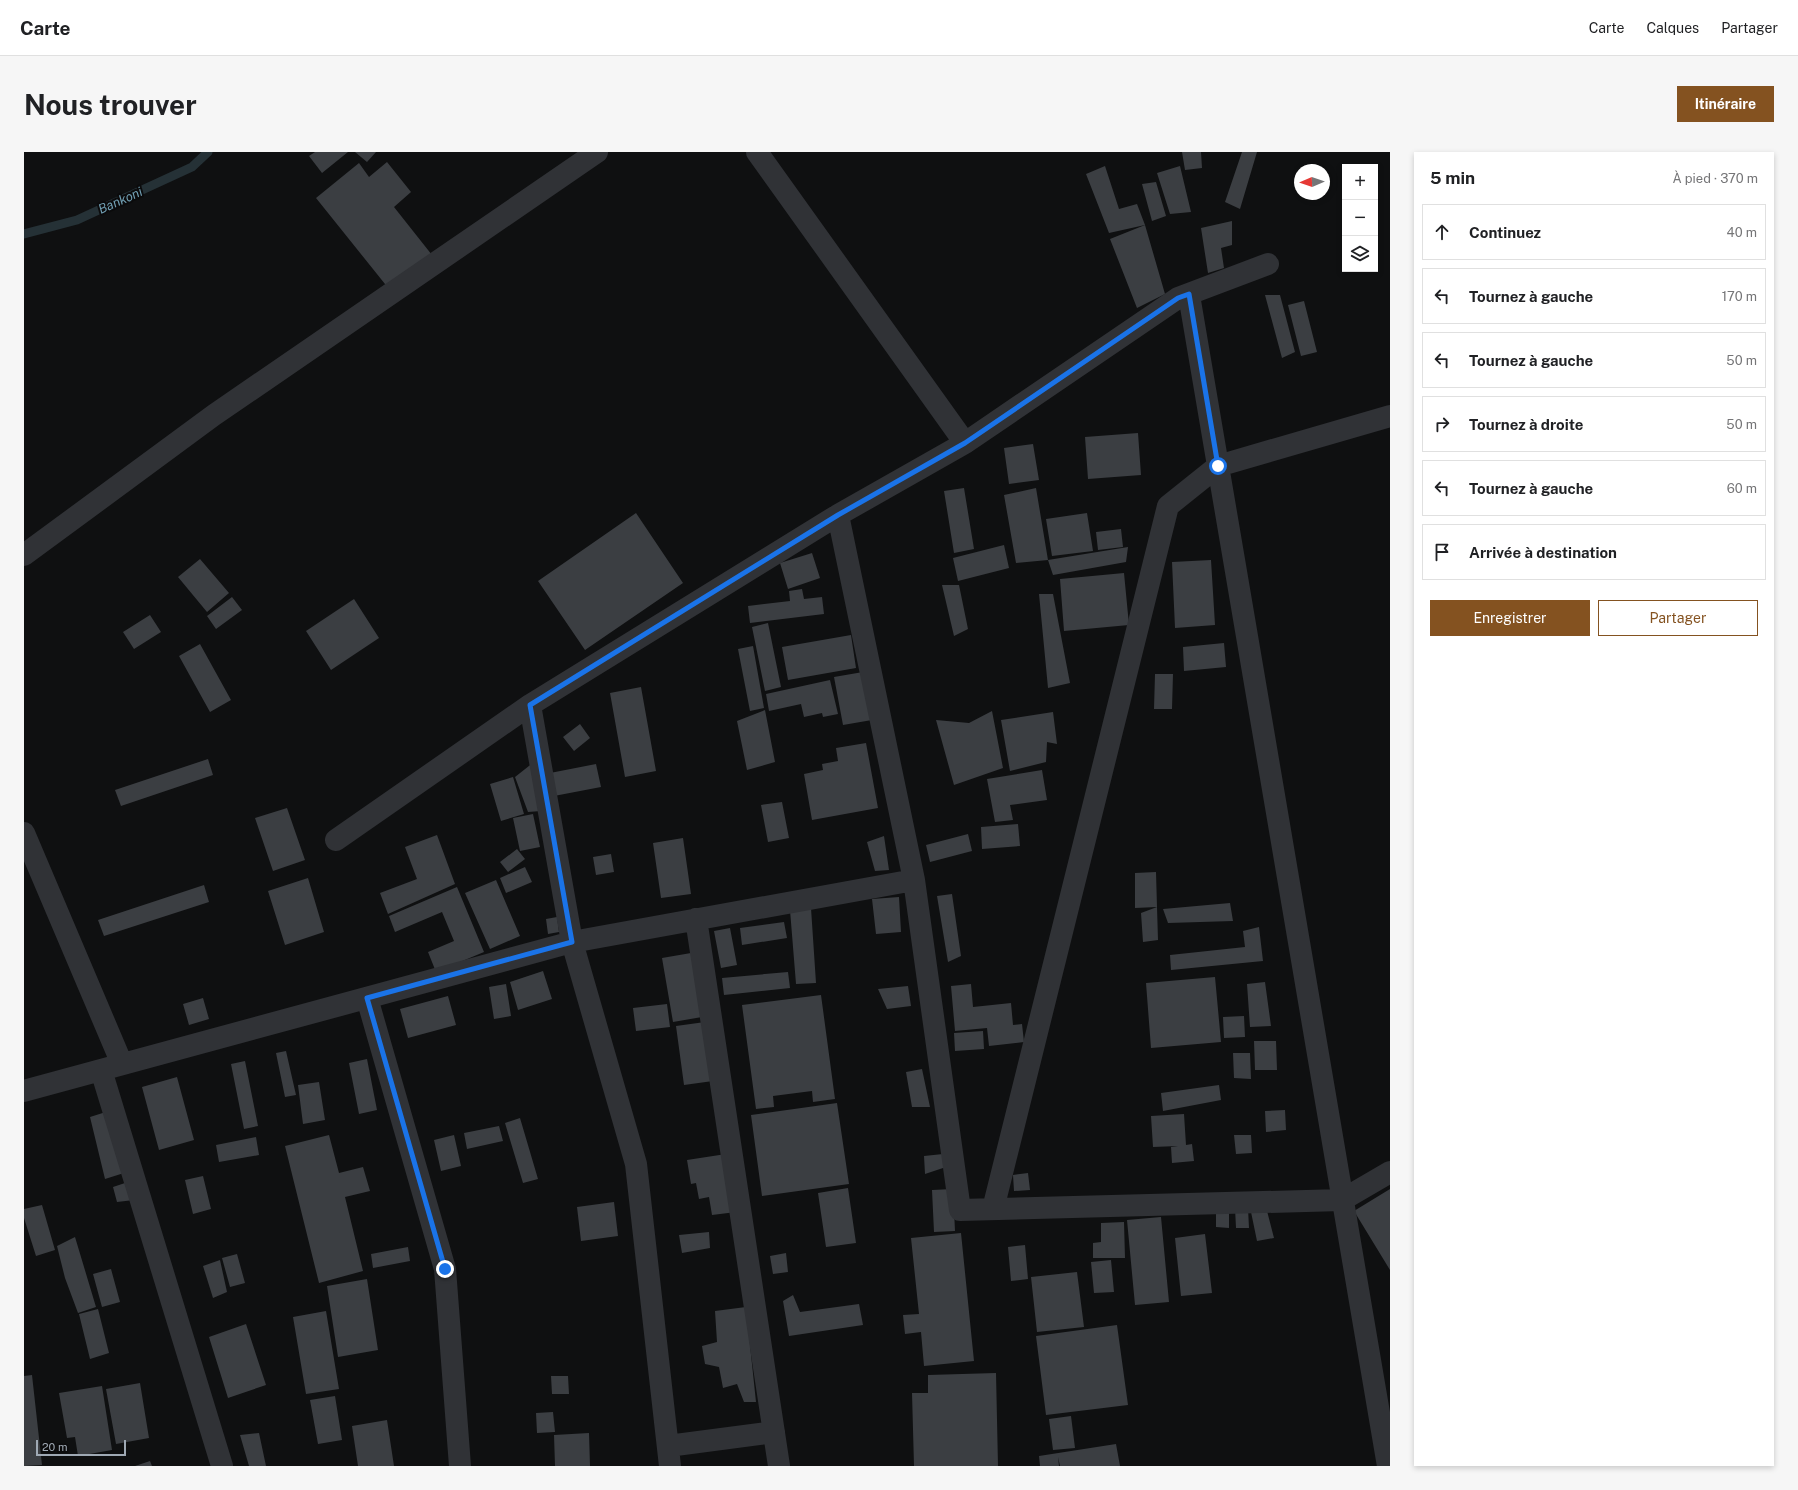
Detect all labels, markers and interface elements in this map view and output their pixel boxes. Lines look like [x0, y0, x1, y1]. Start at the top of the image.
text: Carte [20, 17, 70, 39]
text: Carte [1589, 20, 1625, 36]
text: Calques [1647, 20, 1699, 36]
text: Partager [1721, 20, 1778, 36]
button: Itinéraire [1677, 86, 1774, 122]
text: Nous trouver [24, 88, 197, 121]
north arrow [1294, 164, 1330, 200]
map controls [1342, 164, 1378, 272]
button: + [1342, 164, 1378, 200]
text: 5 min [1430, 168, 1475, 188]
text: À pied · 370 m [1672, 171, 1758, 186]
water label: Bankoni [96, 184, 145, 217]
button: − [1342, 200, 1378, 236]
icon: ahead [1431, 221, 1453, 243]
text: Continuez [1469, 224, 1541, 241]
text: 40 m [1726, 225, 1757, 240]
button: layers [1342, 236, 1378, 272]
icon: left [1431, 285, 1453, 307]
text: Tournez à gauche [1469, 288, 1593, 305]
text: 170 m [1722, 289, 1757, 304]
icon: left [1431, 349, 1453, 371]
text: Tournez à gauche [1469, 352, 1593, 369]
text: 50 m [1726, 353, 1757, 368]
icon: right [1431, 413, 1453, 435]
text: Tournez à droite [1469, 416, 1583, 433]
text: 50 m [1726, 417, 1757, 432]
route start [1209, 457, 1227, 475]
icon: left [1431, 477, 1453, 499]
text: Tournez à gauche [1469, 480, 1593, 497]
text: 60 m [1727, 481, 1757, 496]
icon: arrive [1431, 541, 1453, 563]
text: Arrivée à destination [1469, 544, 1617, 561]
button: Enregistrer [1430, 600, 1590, 636]
button: Partager [1598, 600, 1758, 636]
route end [436, 1260, 454, 1278]
scale bar [36, 1438, 126, 1457]
text: 20 m [42, 1441, 67, 1453]

